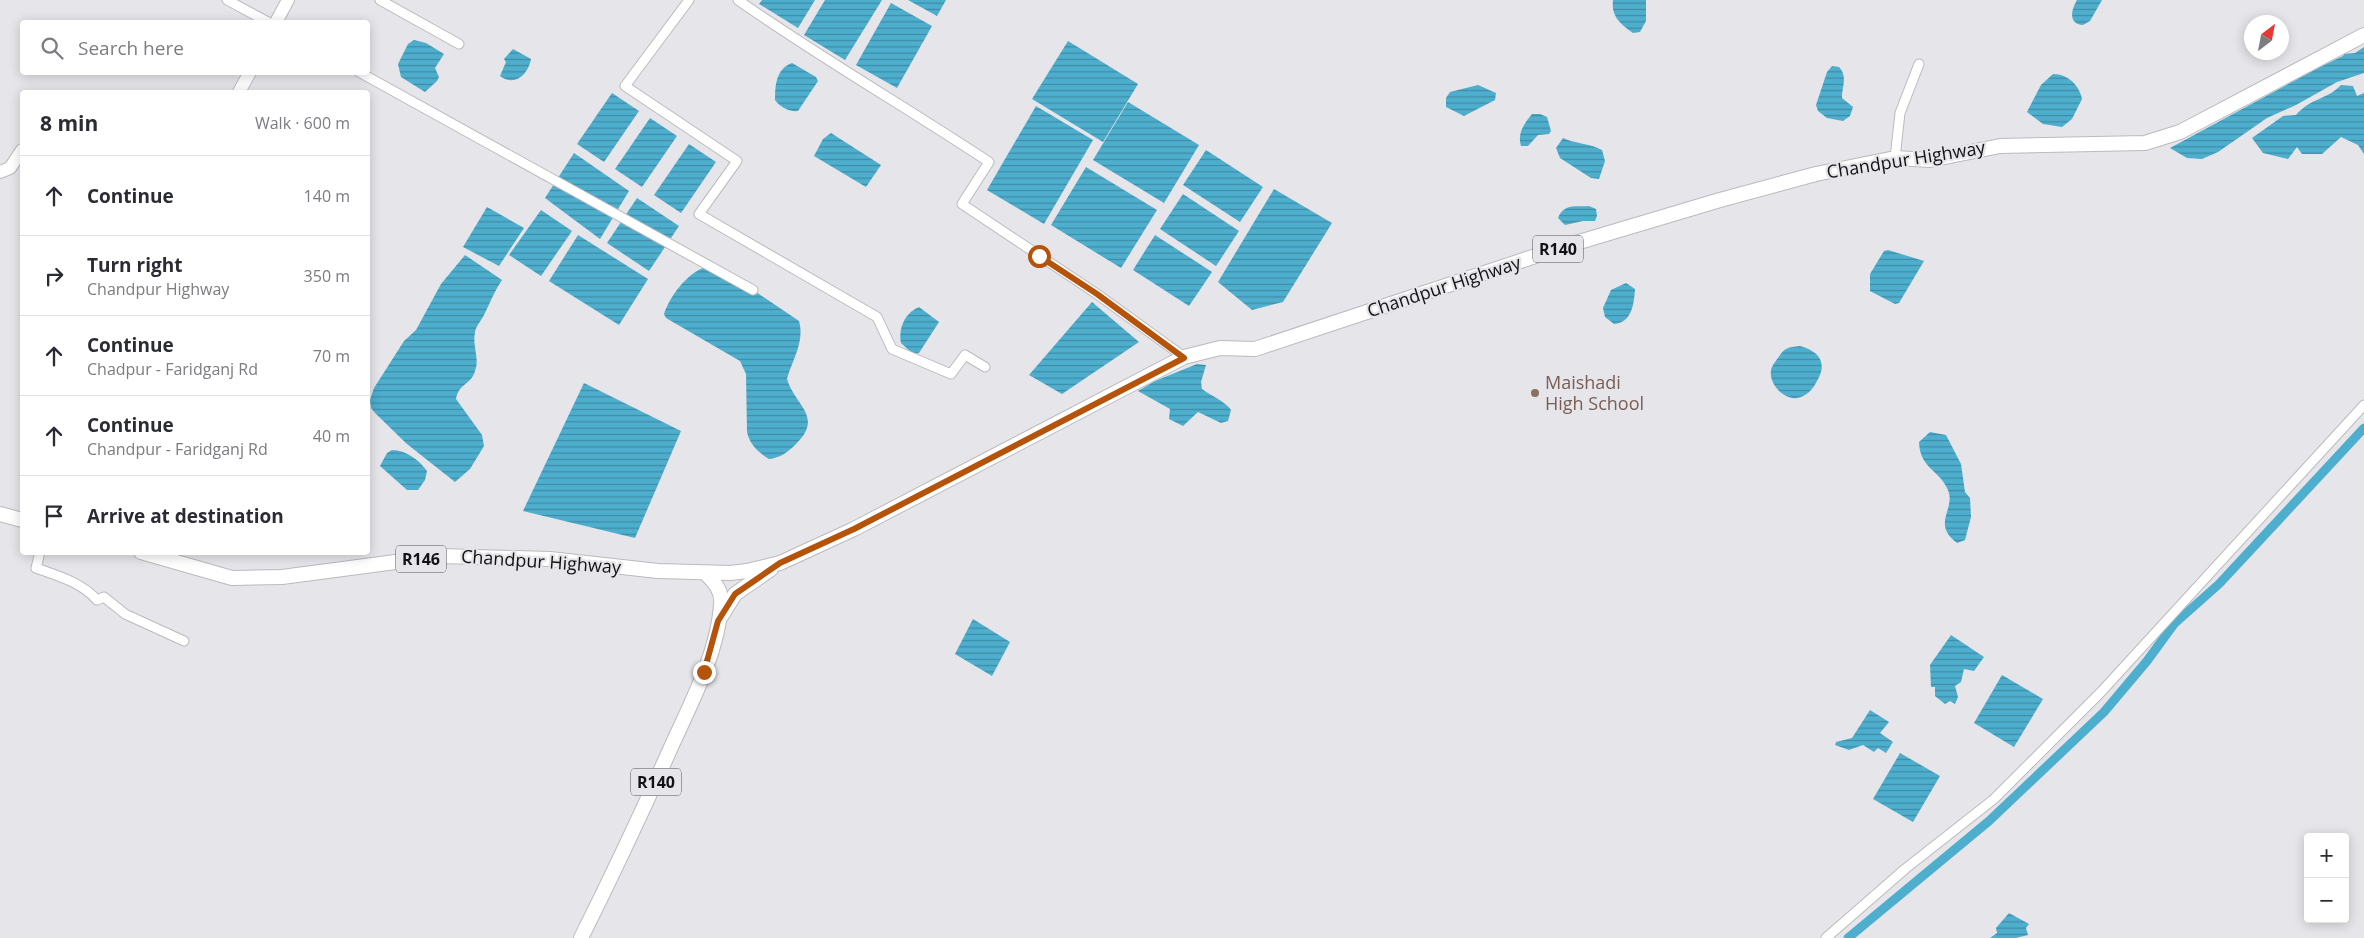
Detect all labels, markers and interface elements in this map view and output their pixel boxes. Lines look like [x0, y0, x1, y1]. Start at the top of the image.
north arrow [2244, 15, 2289, 60]
search box [20, 20, 370, 75]
icon: search [38, 34, 66, 62]
text: Search here [78, 35, 184, 61]
text: 8 min [40, 109, 98, 137]
text: Walk · 600 m [255, 112, 350, 134]
street label: Chandpur Highway [1825, 134, 1988, 183]
icon: ahead [40, 182, 68, 210]
text: Continue [87, 183, 174, 209]
text: 140 m [304, 185, 350, 207]
road number: R140 [1533, 235, 1583, 262]
route start [1028, 245, 1051, 268]
street label: Chandpur Highway [1364, 250, 1524, 322]
text: Turn right [87, 252, 182, 278]
icon: right [40, 262, 68, 290]
text: 350 m [304, 265, 350, 287]
text: Chandpur Highway [87, 278, 229, 300]
text: Continue [87, 332, 174, 358]
icon: ahead [40, 342, 68, 370]
text: 70 m [313, 345, 350, 367]
text: Chadpur - Faridganj Rd [87, 358, 258, 380]
place label: Maishadi High School [1545, 370, 1644, 415]
marker: Maishadi High School [1529, 387, 1541, 399]
text: Continue [87, 412, 174, 438]
icon: ahead [40, 422, 68, 450]
text: 40 m [313, 425, 350, 447]
text: Chandpur - Faridganj Rd [87, 438, 268, 460]
icon: arrive [40, 502, 68, 530]
text: Arrive at destination [87, 503, 284, 529]
street label: Chandpur Highway [460, 543, 623, 579]
road number: R146 [396, 546, 446, 572]
route end [693, 661, 716, 684]
road number: R140 [631, 769, 681, 796]
map controls [2304, 833, 2349, 923]
button: + [2304, 833, 2349, 878]
button: − [2304, 878, 2349, 923]

